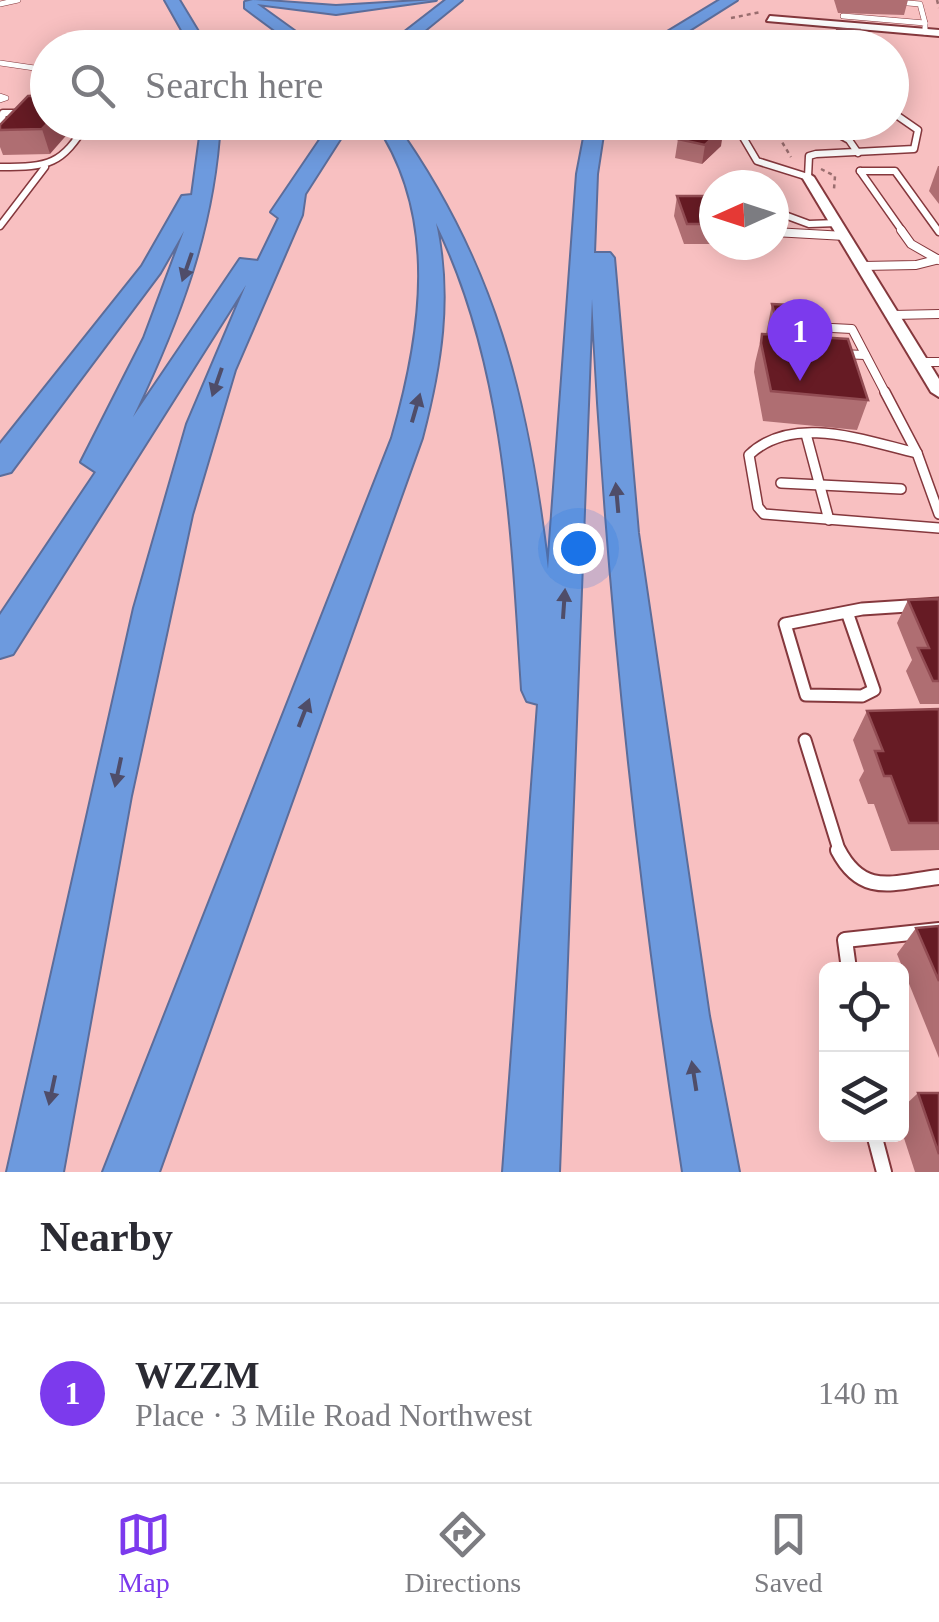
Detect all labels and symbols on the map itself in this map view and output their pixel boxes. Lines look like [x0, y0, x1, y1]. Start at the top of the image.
north arrow [699, 170, 789, 260]
one-way arrow [178, 253, 193, 283]
pin: 1 [768, 298, 832, 381]
one-way arrow [209, 367, 224, 397]
one-way arrow [409, 393, 424, 423]
one-way arrow [609, 482, 625, 514]
your location [553, 523, 604, 574]
one-way arrow [556, 587, 572, 619]
one-way arrow [297, 698, 312, 728]
one-way arrow [110, 757, 125, 788]
one-way arrow [686, 1060, 702, 1091]
one-way arrow [43, 1075, 59, 1106]

